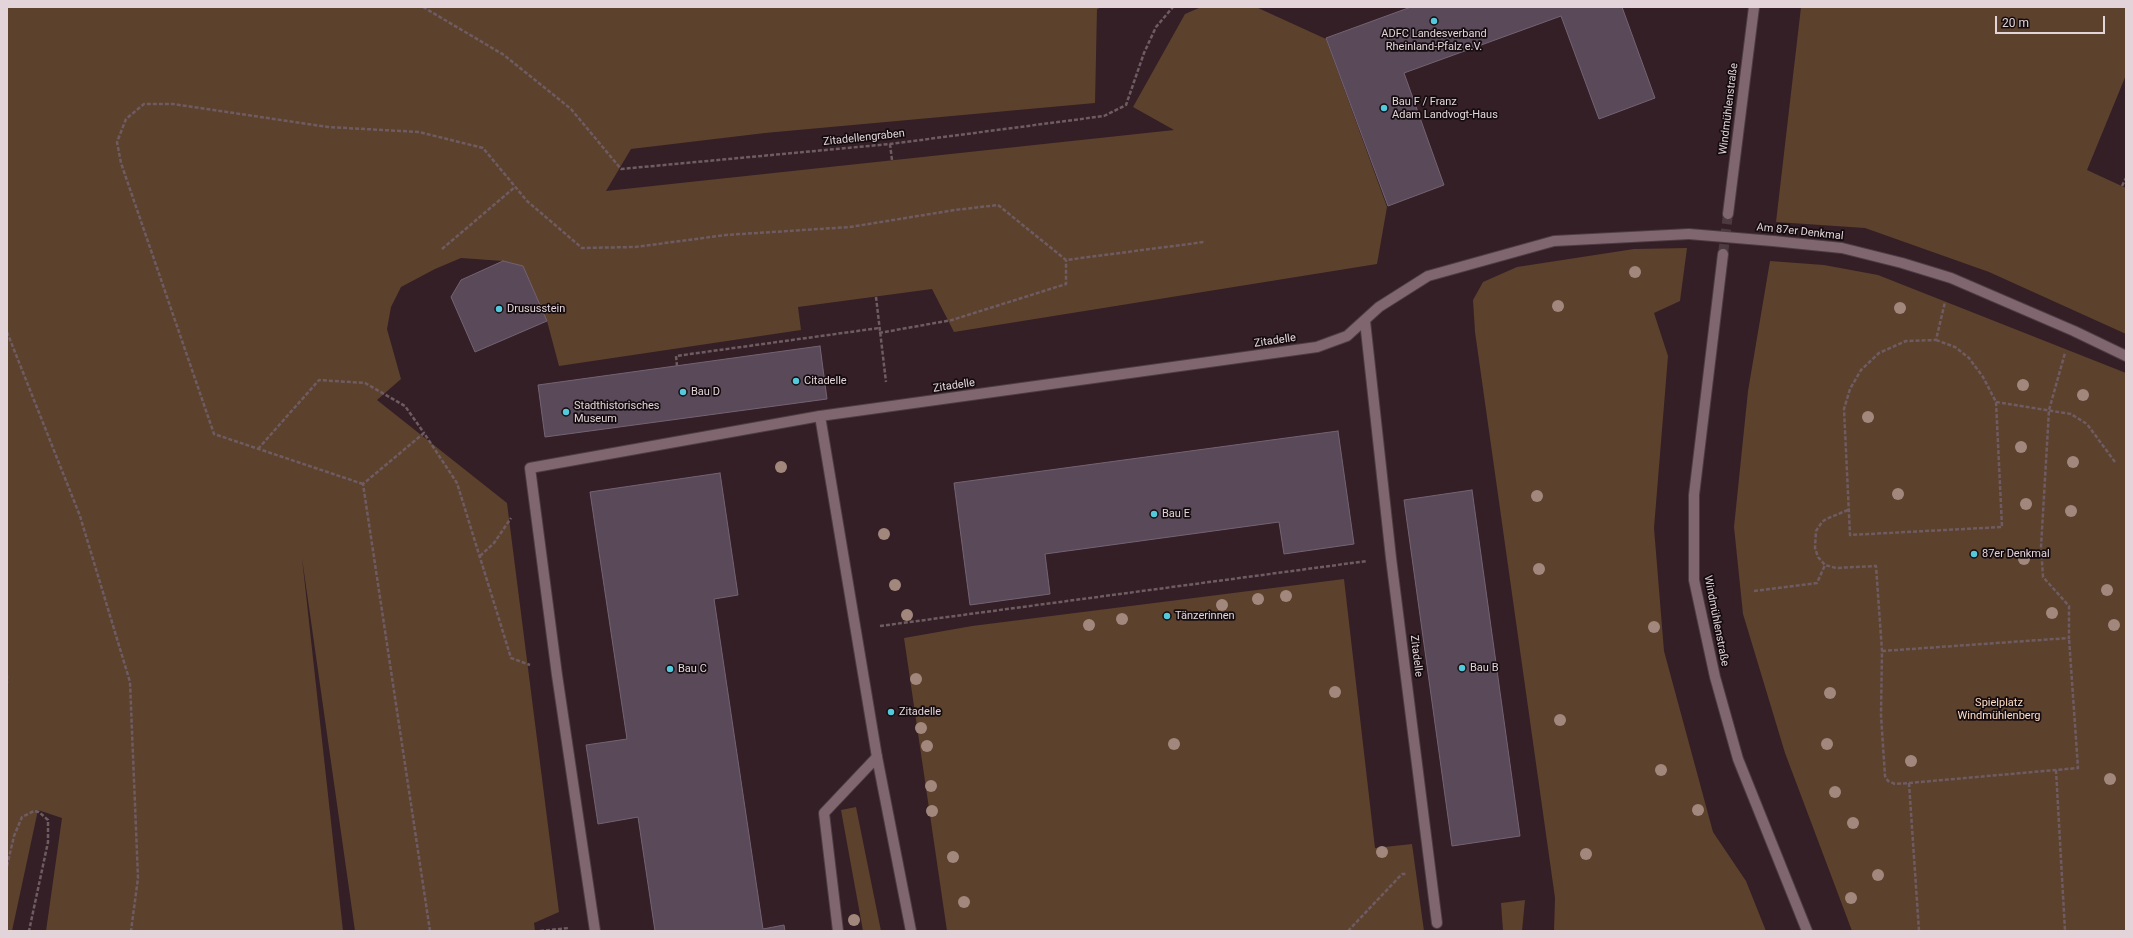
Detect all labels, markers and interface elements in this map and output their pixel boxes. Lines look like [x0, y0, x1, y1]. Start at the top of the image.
scale bar [1997, 8, 2107, 34]
marker: ADFC Landesverband Rheinland-Pfalz e.V. [1429, 16, 1439, 26]
text: 20 m [2002, 16, 2029, 30]
place label: ADFC Landesverband Rheinland-Pfalz e.V. [1381, 27, 1487, 53]
street label: Windmühlenstraße [1717, 62, 1741, 156]
place label: Bau F / Franz Adam Landvogt-Haus [1392, 95, 1498, 121]
marker: Bau F / Franz Adam Landvogt-Haus [1379, 103, 1389, 113]
street label: Zitadellengraben [823, 127, 905, 149]
street label: Am 87er Denkmal [1756, 221, 1844, 243]
place label: Drususstein [507, 302, 565, 316]
marker: Drususstein [494, 304, 504, 314]
street label: Zitadelle [1253, 332, 1297, 350]
place label: Citadelle [804, 374, 847, 388]
marker: Citadelle [791, 376, 801, 386]
street label: Zitadelle [932, 377, 976, 395]
place label: Bau D [691, 385, 720, 399]
marker: Bau D [678, 387, 688, 397]
place label: Stadthistorisches Museum [574, 399, 659, 425]
marker: Stadthistorisches Museum [561, 407, 571, 417]
place label: Bau E [1162, 507, 1190, 521]
marker: Bau E [1149, 509, 1159, 519]
place label: 87er Denkmal [1982, 547, 2050, 561]
marker: 87er Denkmal [1969, 549, 1979, 559]
street label: Windmühlenstraße [1701, 574, 1731, 668]
place label: Tänzerinnen [1175, 609, 1235, 623]
marker: Tänzerinnen [1162, 611, 1172, 621]
street label: Zitadelle [1407, 634, 1425, 678]
place label: Bau B [1470, 661, 1498, 675]
place label: Bau C [678, 662, 707, 676]
marker: Bau B [1457, 663, 1467, 673]
marker: Bau C [665, 664, 675, 674]
park label: Spielplatz Windmühlenberg [1958, 696, 2040, 722]
place label: Zitadelle [899, 705, 941, 719]
marker: Zitadelle [886, 707, 896, 717]

